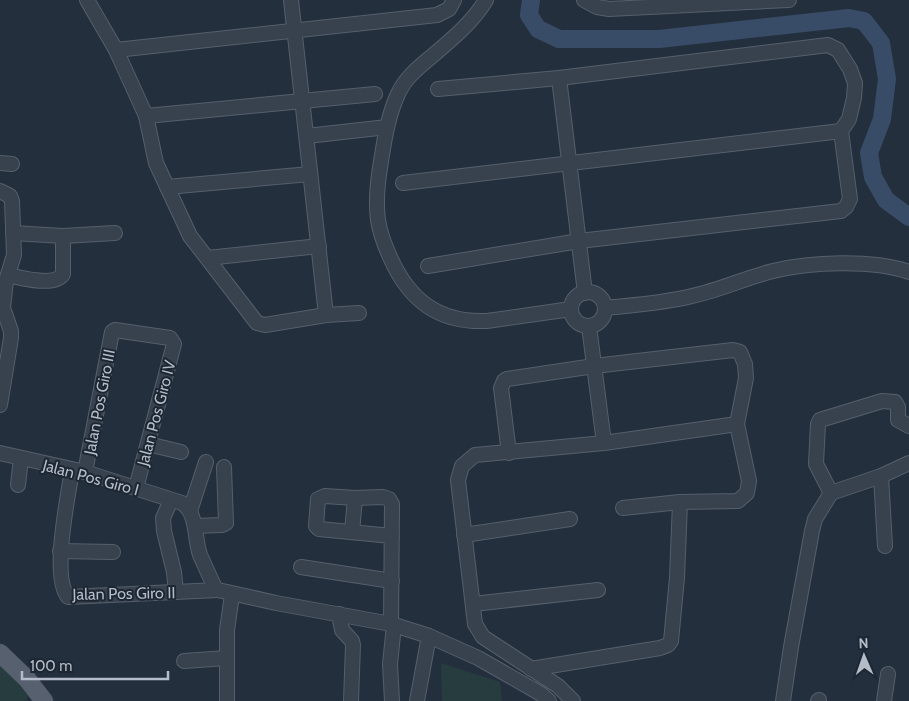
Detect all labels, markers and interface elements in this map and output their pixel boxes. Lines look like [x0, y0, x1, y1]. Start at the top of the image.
street label: Jalan Pos Giro III [80, 348, 119, 457]
street label: Jalan Pos Giro IV [133, 358, 180, 469]
street label: Jalan Pos Giro I [40, 455, 141, 499]
street label: Jalan Pos Giro II [71, 583, 176, 604]
north arrow [839, 631, 889, 681]
text: N [858, 634, 869, 652]
scale bar [22, 648, 169, 680]
text: 100 m [30, 657, 72, 675]

